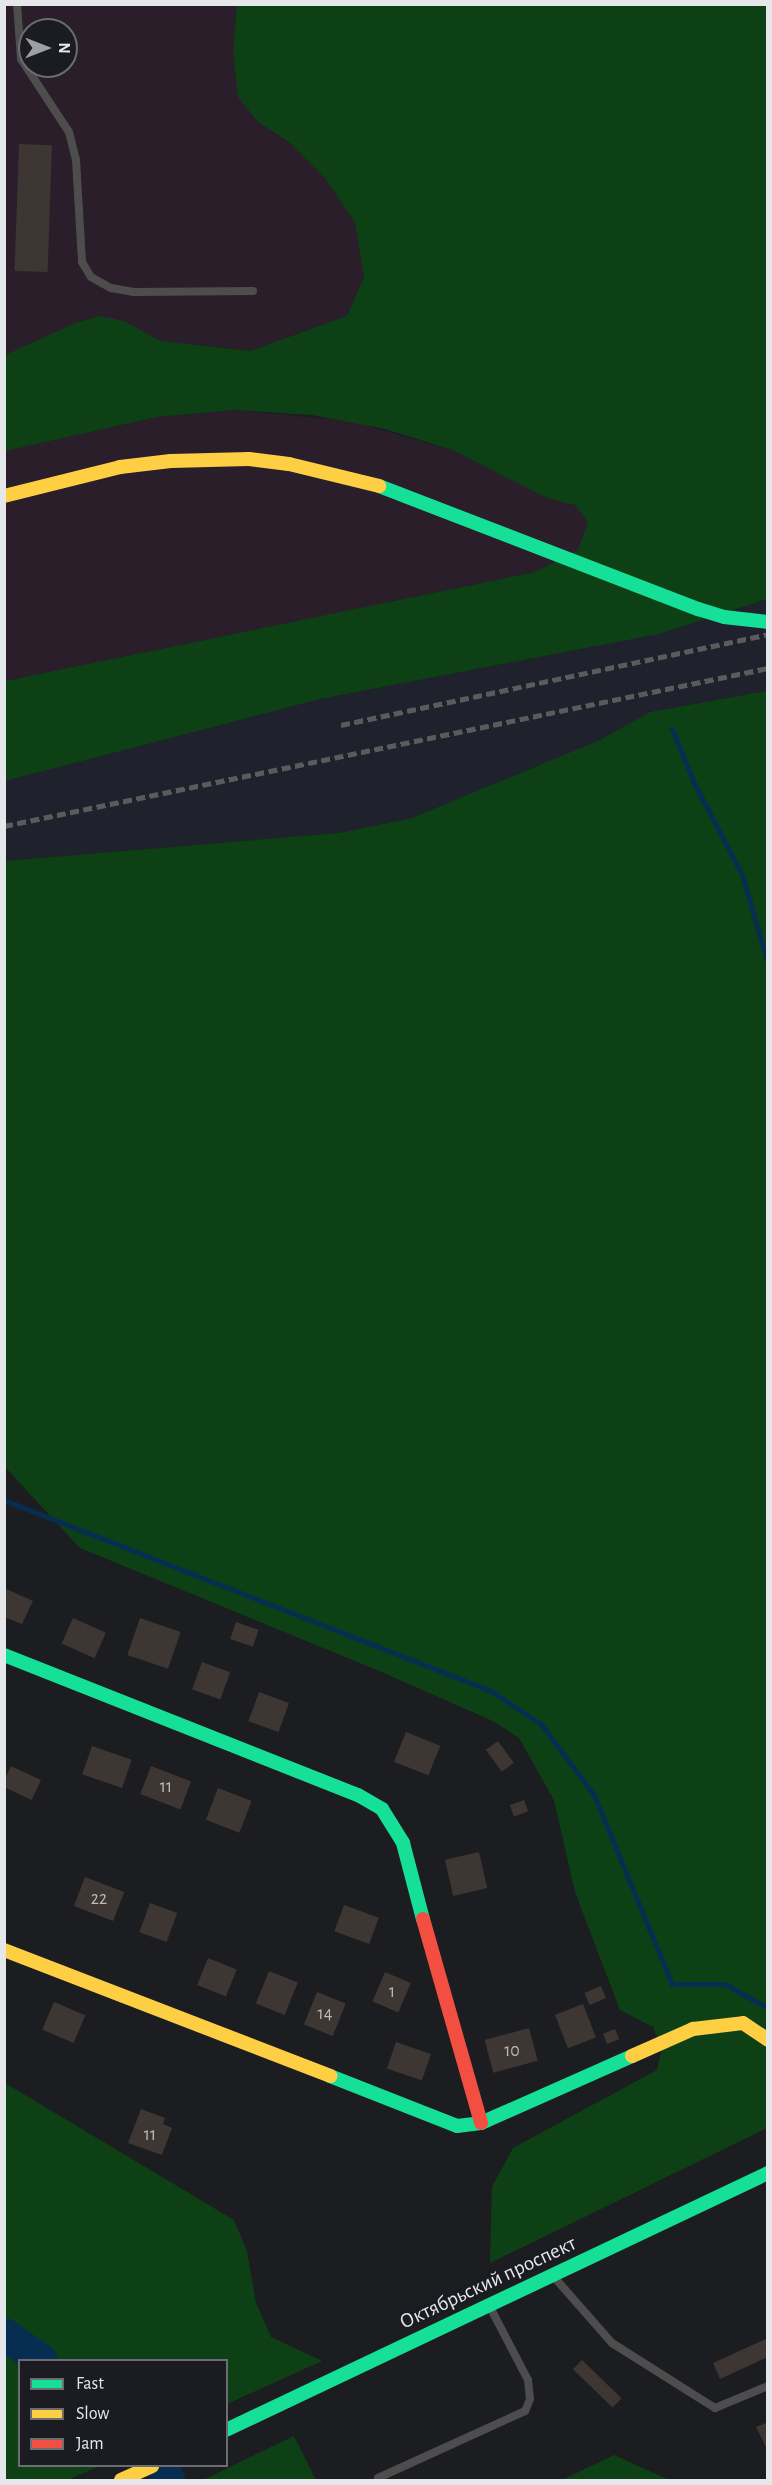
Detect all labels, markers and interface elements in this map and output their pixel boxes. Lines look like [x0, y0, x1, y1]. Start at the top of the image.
north arrow [18, 18, 78, 78]
text: N [56, 42, 72, 54]
house number: 11 [160, 1776, 172, 1798]
house number: 22 [91, 1888, 107, 1910]
house number: 1 [389, 1981, 395, 2003]
house number: 14 [318, 2003, 332, 2025]
house number: 10 [504, 2040, 520, 2062]
house number: 11 [144, 2124, 156, 2146]
street label: Октябрьский проспект [396, 2231, 580, 2335]
legend [18, 2359, 228, 2467]
text: Fast [76, 2375, 104, 2393]
text: Slow [76, 2405, 109, 2423]
text: Jam [76, 2435, 104, 2453]

